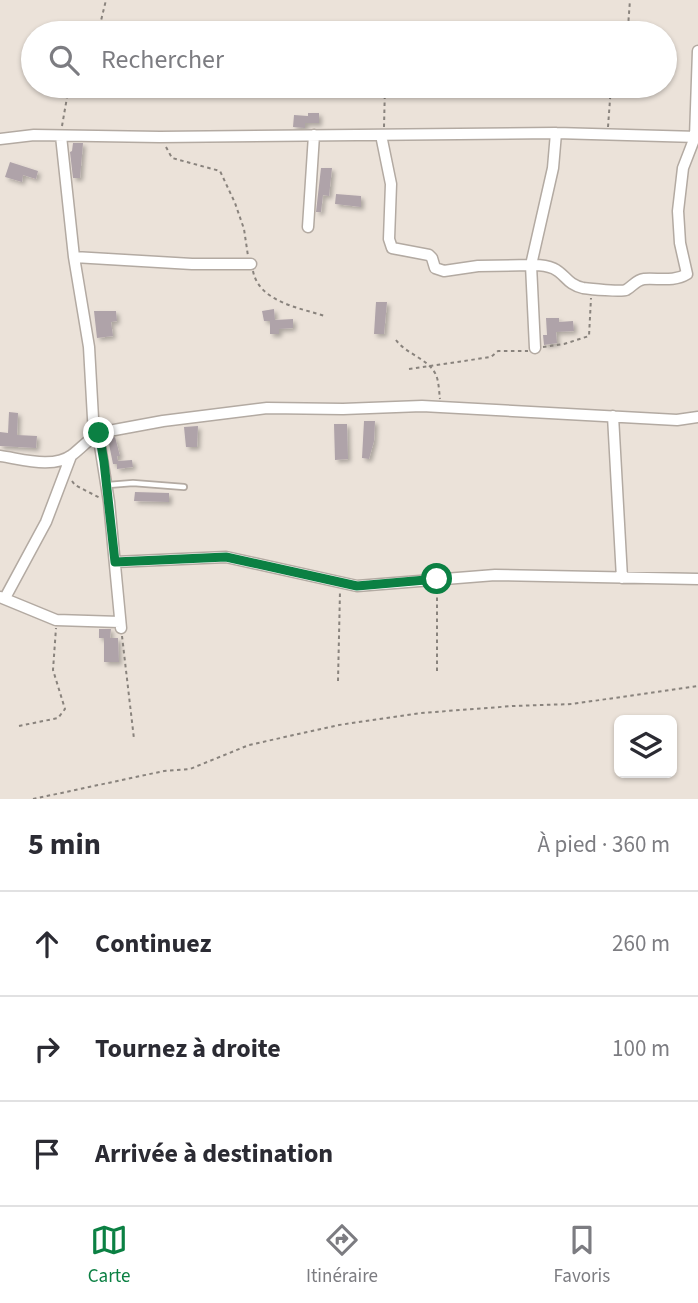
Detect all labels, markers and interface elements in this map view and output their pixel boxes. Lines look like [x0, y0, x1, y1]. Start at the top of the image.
search box [21, 21, 677, 98]
icon: search [45, 41, 83, 79]
text: Rechercher [101, 41, 224, 78]
route end [83, 417, 114, 448]
route start [421, 563, 452, 594]
map controls [614, 715, 677, 778]
button: layers [614, 715, 677, 778]
text: 5 min [28, 823, 101, 866]
text: À pied · 360 m [537, 828, 670, 861]
icon: ahead [28, 925, 66, 963]
text: Continuez [95, 925, 211, 962]
text: 260 m [612, 927, 670, 960]
icon: right [28, 1030, 66, 1068]
text: Tournez à droite [95, 1030, 281, 1067]
text: 100 m [612, 1032, 670, 1065]
icon: arrive [28, 1135, 66, 1173]
text: Arrivée à destination [95, 1135, 333, 1172]
tab: Carte [88, 1221, 130, 1290]
tab: Itinéraire [306, 1221, 378, 1290]
tab: Favoris [554, 1221, 610, 1290]

